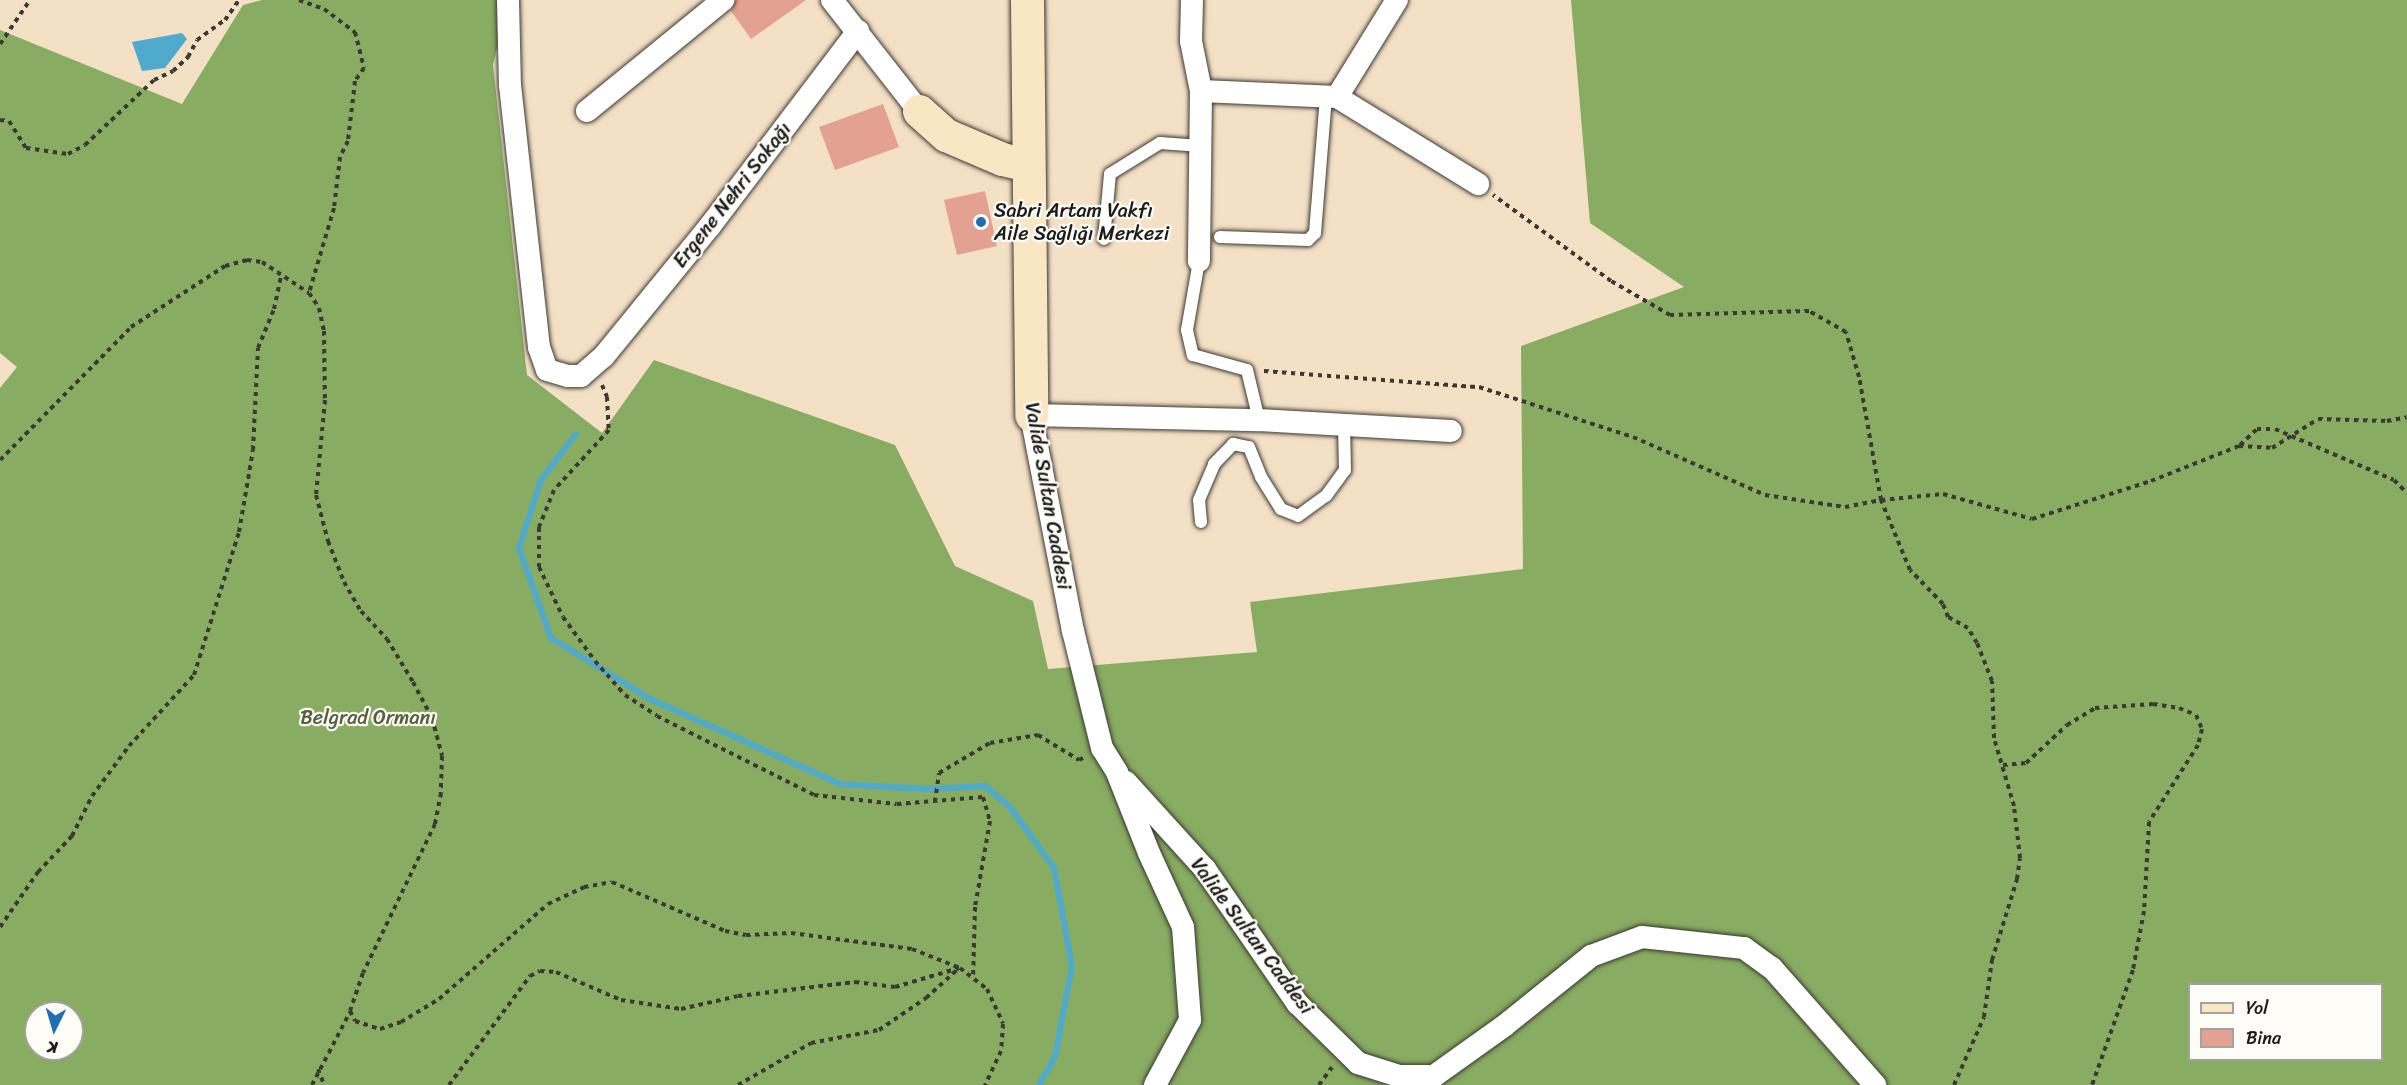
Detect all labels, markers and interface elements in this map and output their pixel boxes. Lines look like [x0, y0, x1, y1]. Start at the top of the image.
street label: Ergene Nehri Sokağı [668, 117, 796, 273]
place label: Sabri Artam Vakfı Aile Sağlığı Merkezi [994, 198, 1169, 245]
marker: Sabri Artam Vakfı Aile Sağlığı Merkezi [972, 213, 990, 231]
street label: Valide Sultan Caddesi [1020, 401, 1076, 591]
park label: Belgrad Ormanı [300, 705, 436, 729]
street label: Valide Sultan Caddesi [1186, 853, 1318, 1019]
legend [2188, 983, 2383, 1061]
text: Yol [2246, 992, 2268, 1024]
north arrow [24, 1001, 84, 1061]
text: Bina [2246, 1022, 2281, 1054]
text: K [46, 1033, 59, 1062]

